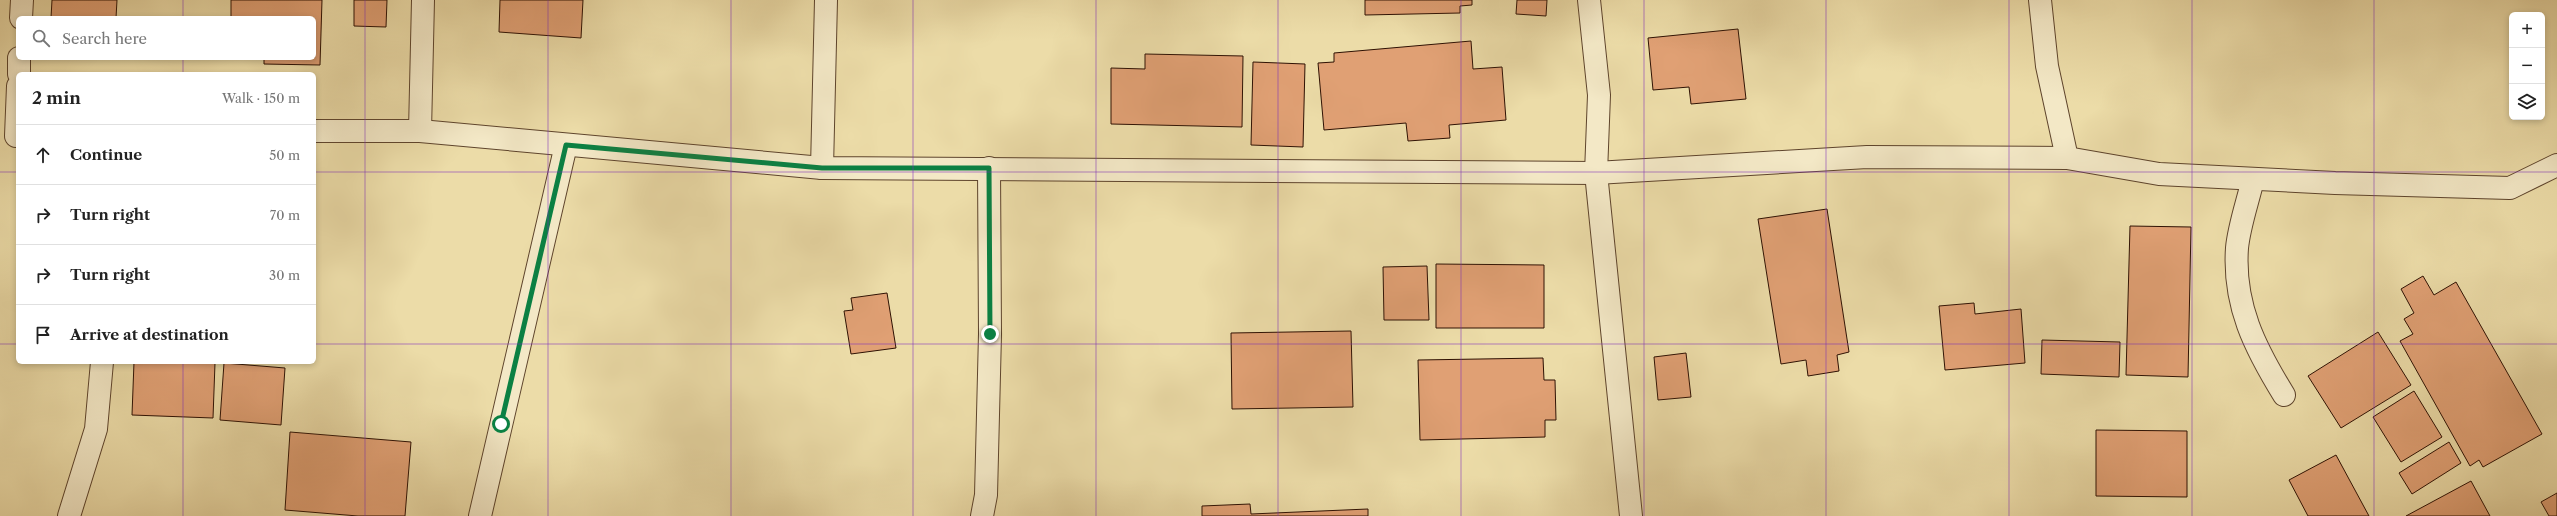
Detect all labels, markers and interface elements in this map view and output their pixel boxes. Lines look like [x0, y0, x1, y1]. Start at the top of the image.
map controls [2509, 12, 2545, 120]
button: + [2509, 12, 2545, 48]
search box [16, 16, 316, 60]
icon: search [30, 27, 52, 49]
text: Search here [62, 29, 147, 48]
button: − [2509, 48, 2545, 84]
button: layers [2509, 84, 2545, 120]
text: 2 min [32, 88, 81, 108]
text: Walk · 150 m [222, 90, 300, 106]
icon: ahead [32, 144, 54, 166]
text: Continue [70, 145, 142, 164]
text: 50 m [269, 147, 300, 163]
icon: right [32, 204, 54, 226]
text: Turn right [70, 205, 150, 224]
text: 70 m [270, 207, 300, 223]
icon: right [32, 264, 54, 286]
text: Turn right [70, 265, 150, 284]
text: 30 m [269, 267, 300, 283]
icon: arrive [32, 324, 54, 346]
text: Arrive at destination [70, 325, 229, 344]
route end [981, 325, 999, 343]
route start [492, 415, 510, 433]

